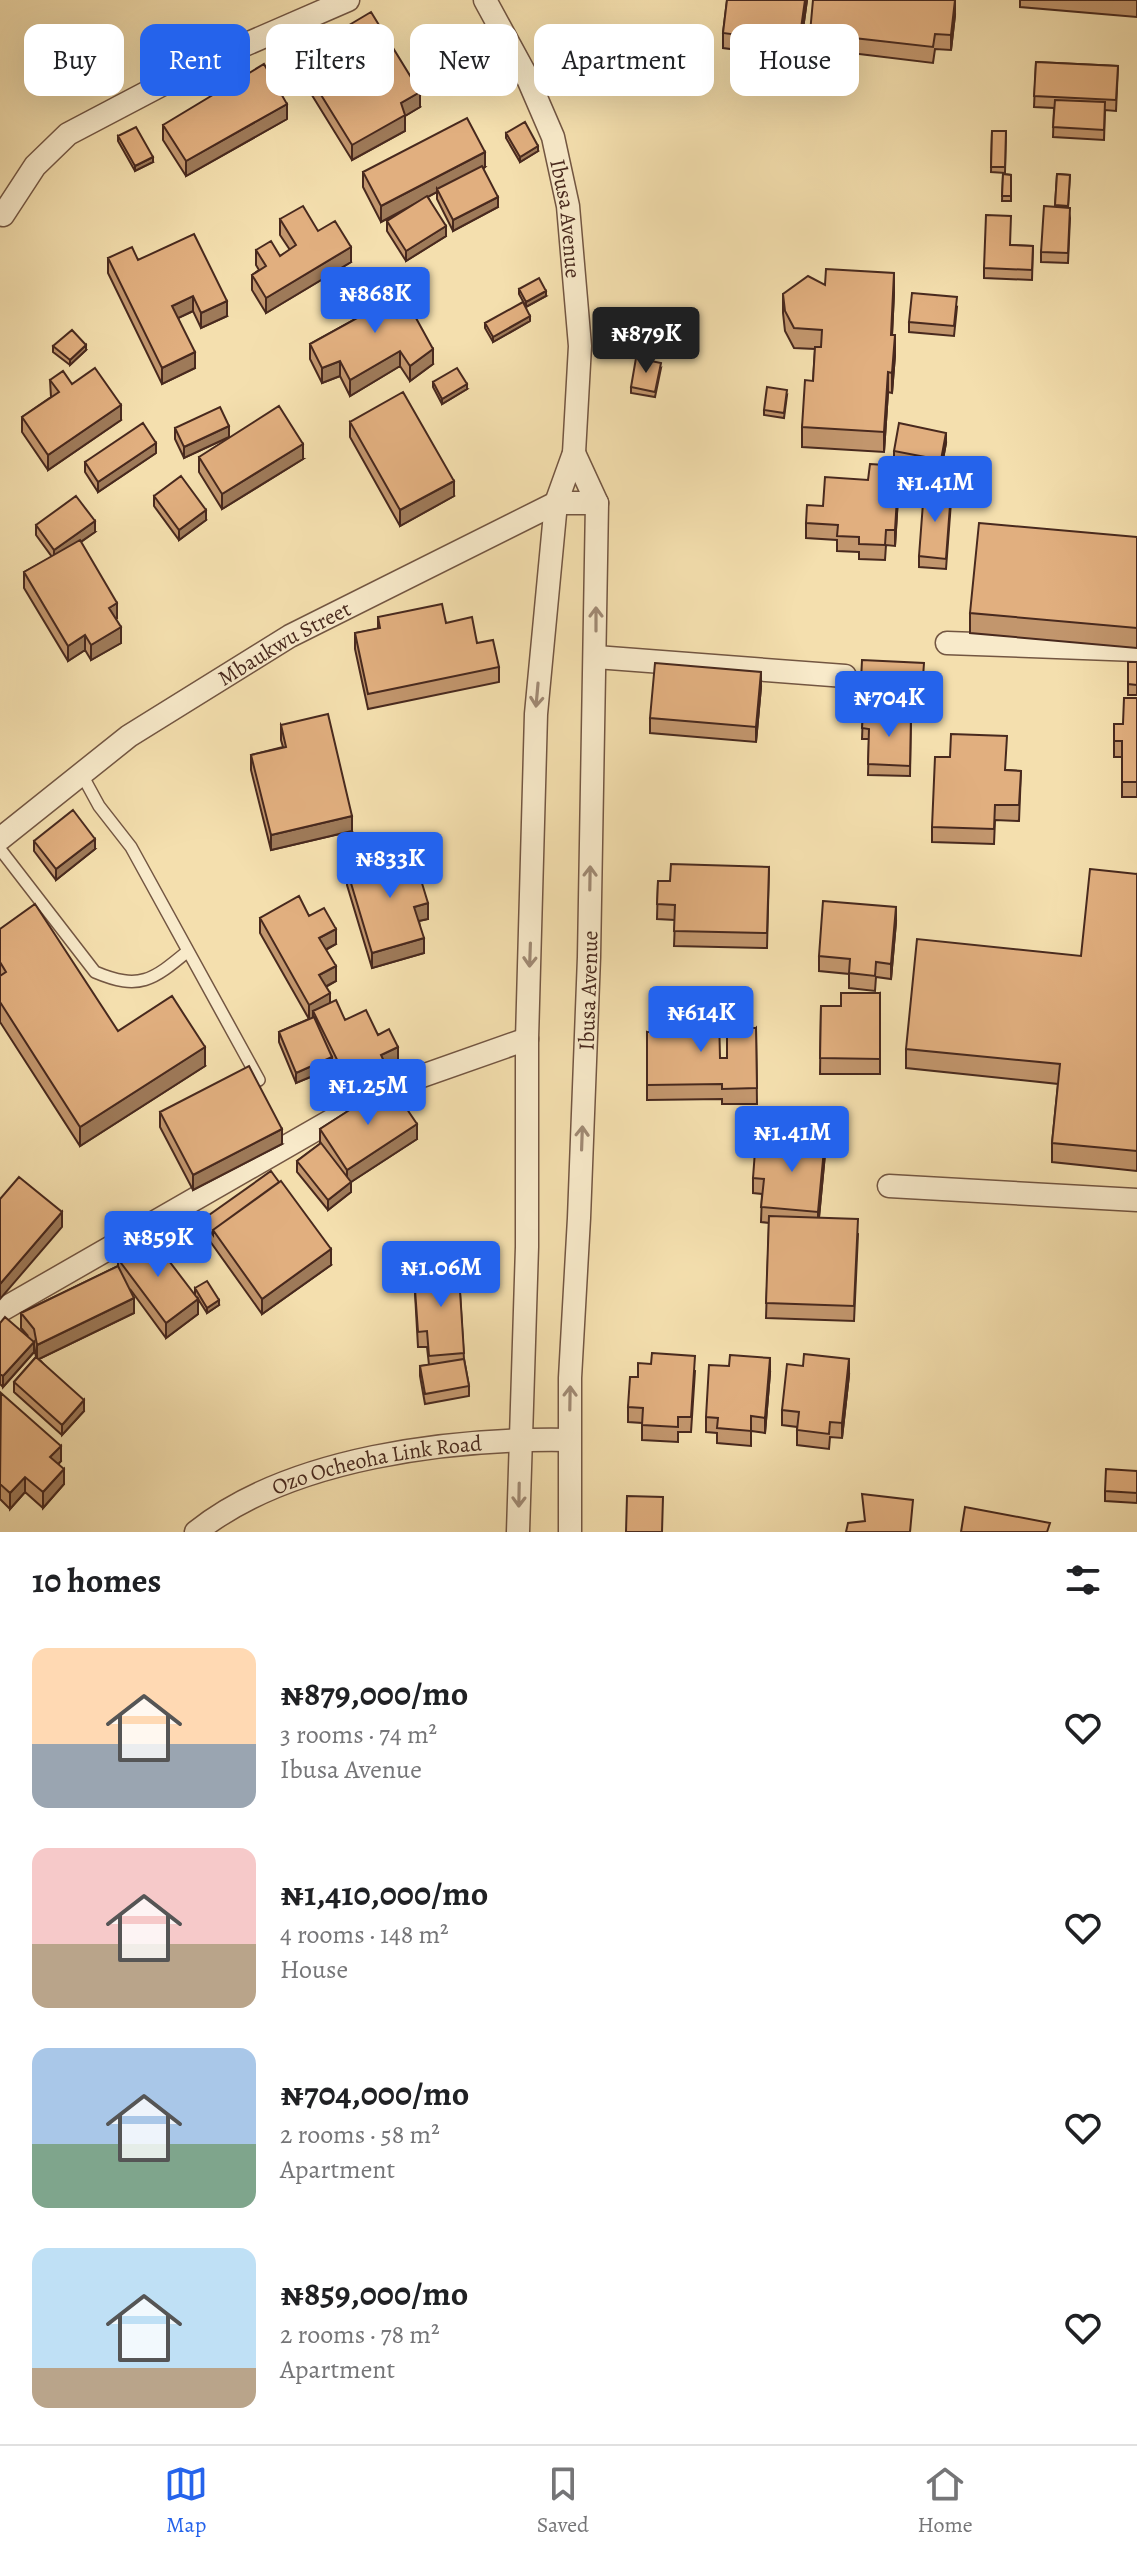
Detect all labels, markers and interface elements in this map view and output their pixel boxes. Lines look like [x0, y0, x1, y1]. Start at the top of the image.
chip: Buy [24, 24, 124, 96]
chip: Rent [140, 24, 250, 96]
chip: Filters [266, 24, 394, 96]
chip: New [410, 24, 518, 96]
chip: Apartment [534, 24, 714, 96]
chip: House [730, 24, 859, 96]
street label: Ibusa Avenue [542, 156, 588, 279]
pin: ₦868K [319, 267, 431, 335]
text: ₦868K [339, 275, 411, 310]
pin: ₦879K [590, 307, 702, 375]
text: ₦879K [610, 315, 682, 350]
pin: ₦1.41M [870, 456, 1000, 524]
text: ₦1.41M [896, 464, 974, 499]
street label: Mbaukwu Street [212, 594, 356, 693]
one-way arrow [588, 606, 604, 633]
pin: ₦704K [833, 671, 945, 739]
text: ₦704K [853, 679, 925, 714]
one-way arrow [529, 681, 544, 708]
pin: ₦833K [334, 832, 446, 900]
text: ₦833K [355, 840, 425, 875]
one-way arrow [582, 865, 598, 892]
street label: Ibusa Avenue [571, 930, 605, 1051]
one-way arrow [522, 941, 537, 968]
pin: ₦614K [645, 986, 757, 1054]
text: ₦614K [666, 994, 736, 1029]
pin: ₦1.25M [303, 1059, 433, 1127]
text: ₦1.25M [328, 1067, 408, 1102]
pin: ₦1.41M [727, 1106, 857, 1174]
text: ₦1.41M [753, 1114, 831, 1149]
one-way arrow [574, 1125, 589, 1152]
pin: ₦859K [102, 1211, 214, 1279]
text: ₦859K [122, 1219, 194, 1254]
pin: ₦1.06M [376, 1241, 506, 1309]
text: ₦1.06M [400, 1249, 482, 1284]
one-way arrow [562, 1385, 577, 1412]
street label: Ozo Ocheoha Link Road [267, 1428, 483, 1503]
one-way arrow [511, 1481, 526, 1508]
text: 10 homes [32, 1557, 161, 1604]
icon: filters [1061, 1558, 1105, 1602]
text: ₦879,000/mo [280, 1670, 468, 1717]
icon: home [96, 1680, 192, 1776]
icon: heart [1061, 1706, 1105, 1750]
text: 3 rooms · 74 m² [280, 1717, 437, 1752]
text: Ibusa Avenue [280, 1752, 422, 1787]
text: ₦1,410,000/mo [280, 1870, 488, 1917]
icon: home [96, 1880, 192, 1976]
icon: heart [1061, 1906, 1105, 1950]
text: 4 rooms · 148 m² [280, 1917, 449, 1952]
text: House [280, 1952, 348, 1987]
text: ₦704,000/mo [280, 2070, 469, 2117]
icon: home [96, 2080, 192, 2176]
icon: heart [1061, 2106, 1105, 2150]
text: 2 rooms · 58 m² [280, 2117, 440, 2152]
text: Apartment [280, 2152, 395, 2187]
text: ₦859,000/mo [280, 2270, 468, 2317]
icon: home [96, 2280, 192, 2376]
icon: heart [1061, 2306, 1105, 2350]
text: 2 rooms · 78 m² [280, 2317, 439, 2352]
text: Apartment [280, 2352, 395, 2387]
tab: Map [164, 2462, 208, 2540]
tab: Saved [537, 2462, 589, 2540]
tab: Home [917, 2462, 973, 2540]

